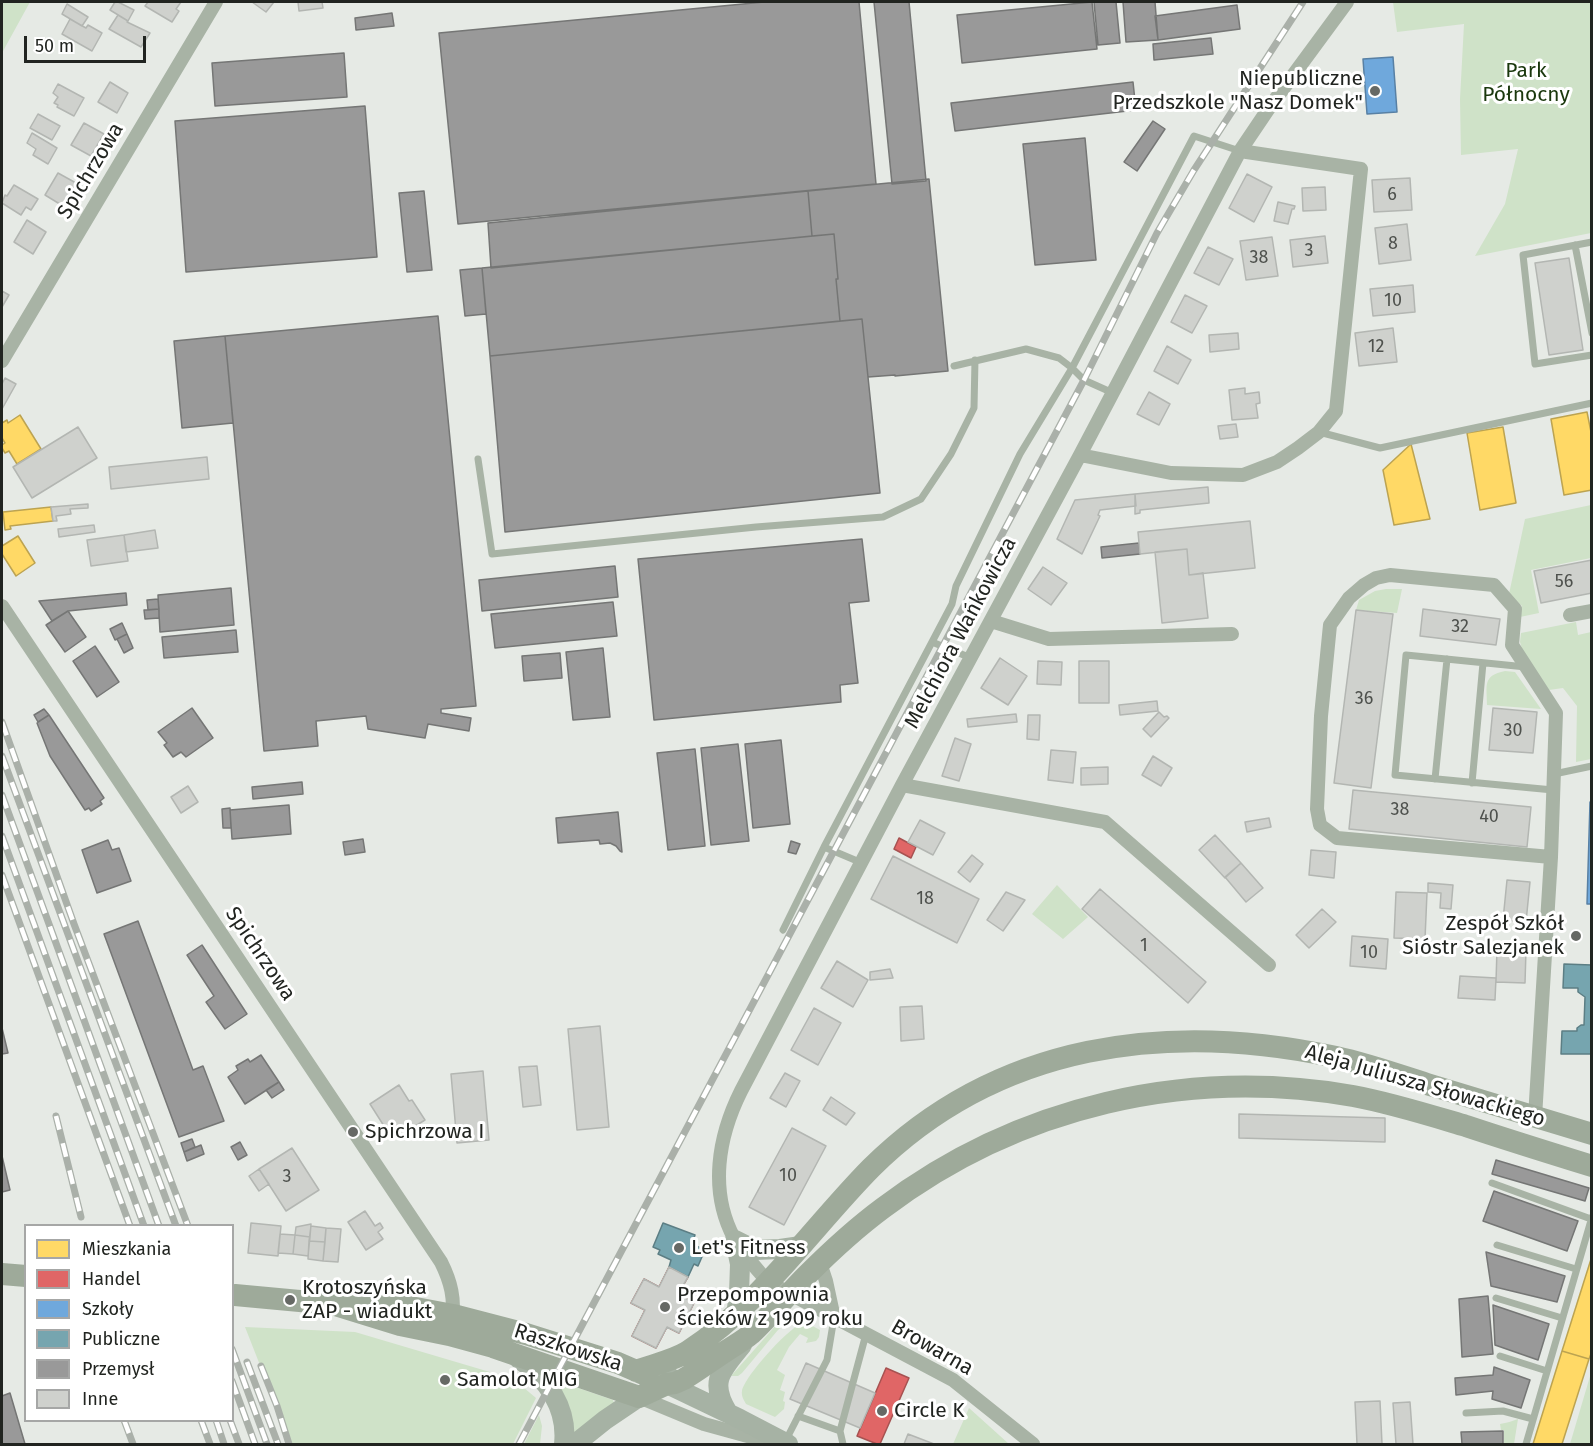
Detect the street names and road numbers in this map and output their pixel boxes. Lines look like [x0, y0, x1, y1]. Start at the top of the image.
street label: Spichrzowa [52, 118, 130, 224]
street label: Melchiora Wańkowicza [900, 533, 1022, 733]
street label: Spichrzowa [219, 902, 301, 1006]
street label: Aleja Juliusza Słowackiego [1302, 1040, 1548, 1132]
street label: Browarna [886, 1314, 978, 1382]
street label: Raszkowska [511, 1319, 625, 1377]

